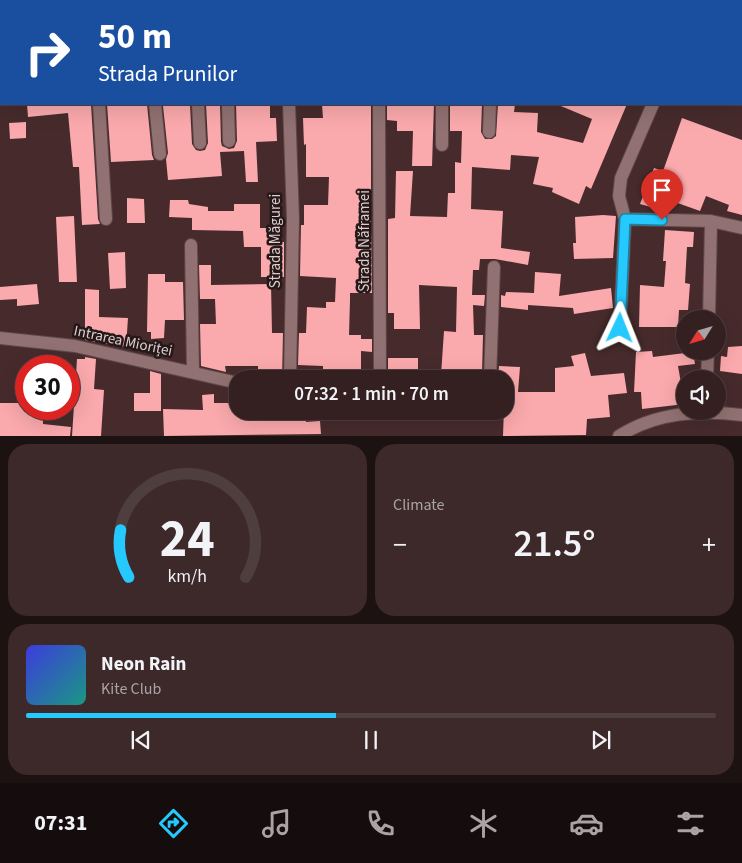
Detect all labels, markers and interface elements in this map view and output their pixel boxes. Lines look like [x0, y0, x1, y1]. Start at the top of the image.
text: 50 m [98, 12, 172, 62]
icon: right [15, 20, 80, 85]
text: Strada Prunilor [98, 58, 237, 90]
pin [641, 169, 683, 220]
icon: arrive [648, 176, 676, 204]
street label: Strada Năframei [354, 190, 375, 292]
street label: Strada Măgurei [265, 194, 286, 288]
position arrow [593, 301, 645, 353]
north arrow [676, 310, 726, 360]
map controls [676, 310, 726, 420]
street label: Intrarea Mioriței [72, 320, 174, 362]
speed limit sign: 30 [15, 355, 80, 420]
button: sound [676, 370, 726, 420]
text: 07:32 · 1 min · 70 m [294, 381, 449, 408]
text: Climate [393, 494, 444, 516]
text: 24 [160, 503, 215, 577]
text: 21.5° [513, 517, 596, 571]
text: − [393, 525, 407, 565]
text: + [702, 525, 716, 565]
text: km/h [168, 564, 207, 589]
text: Neon Rain [101, 651, 186, 678]
text: Kite Club [101, 678, 161, 700]
icon: previous [127, 726, 155, 754]
icon: pause [357, 726, 385, 754]
icon: next [587, 726, 615, 754]
icon: directions [156, 806, 191, 841]
icon: music [259, 806, 294, 841]
icon: phone [363, 806, 398, 841]
icon: climate [466, 806, 501, 841]
icon: car [569, 806, 604, 841]
icon: filters [673, 806, 708, 841]
text: 07:31 [34, 807, 87, 839]

